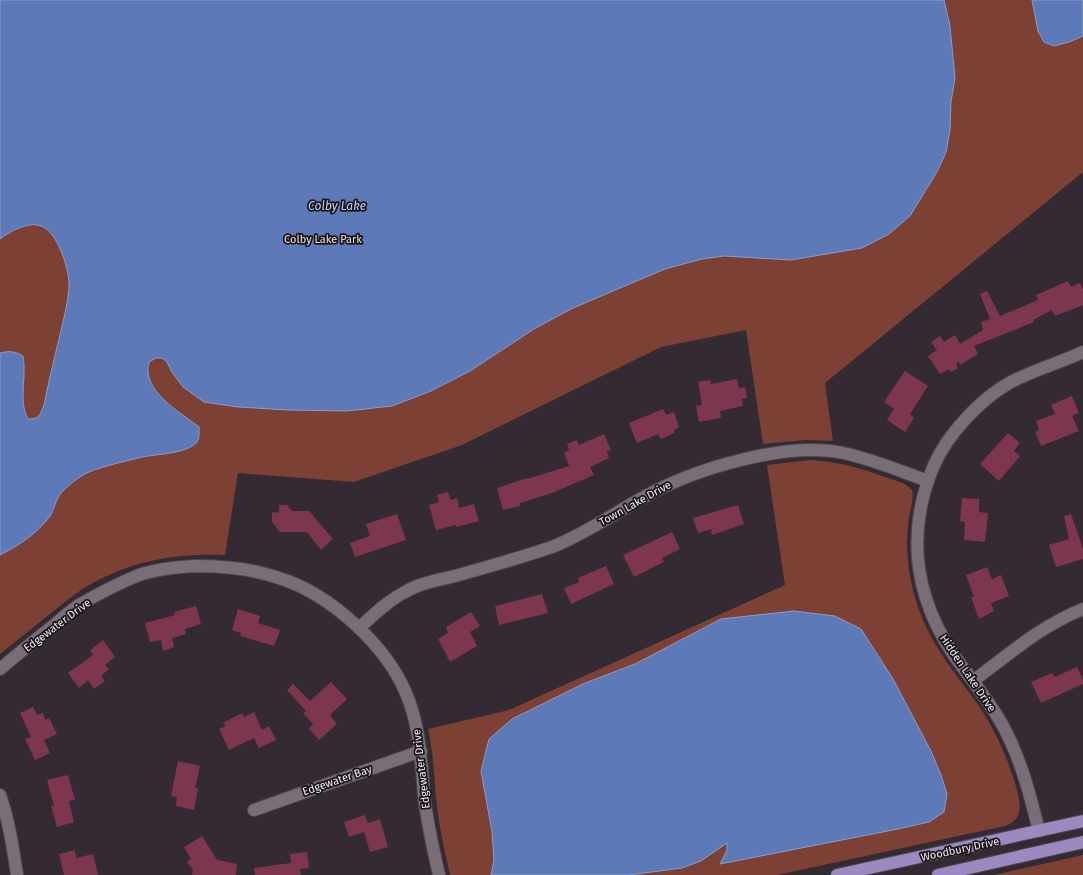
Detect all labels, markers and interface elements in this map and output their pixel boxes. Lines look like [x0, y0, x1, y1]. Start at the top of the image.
water label: Colby Lake [308, 199, 366, 213]
park label: Colby Lake Park [284, 233, 362, 246]
street label: Town Lake Drive [597, 478, 674, 529]
street label: Edgewater Drive [21, 596, 93, 655]
street label: Hidden Lake Drive [937, 632, 998, 715]
street label: Edgewater Drive [410, 728, 433, 810]
street label: Edgewater Bay [301, 762, 374, 798]
street label: Woodbury Drive [920, 835, 1000, 864]

